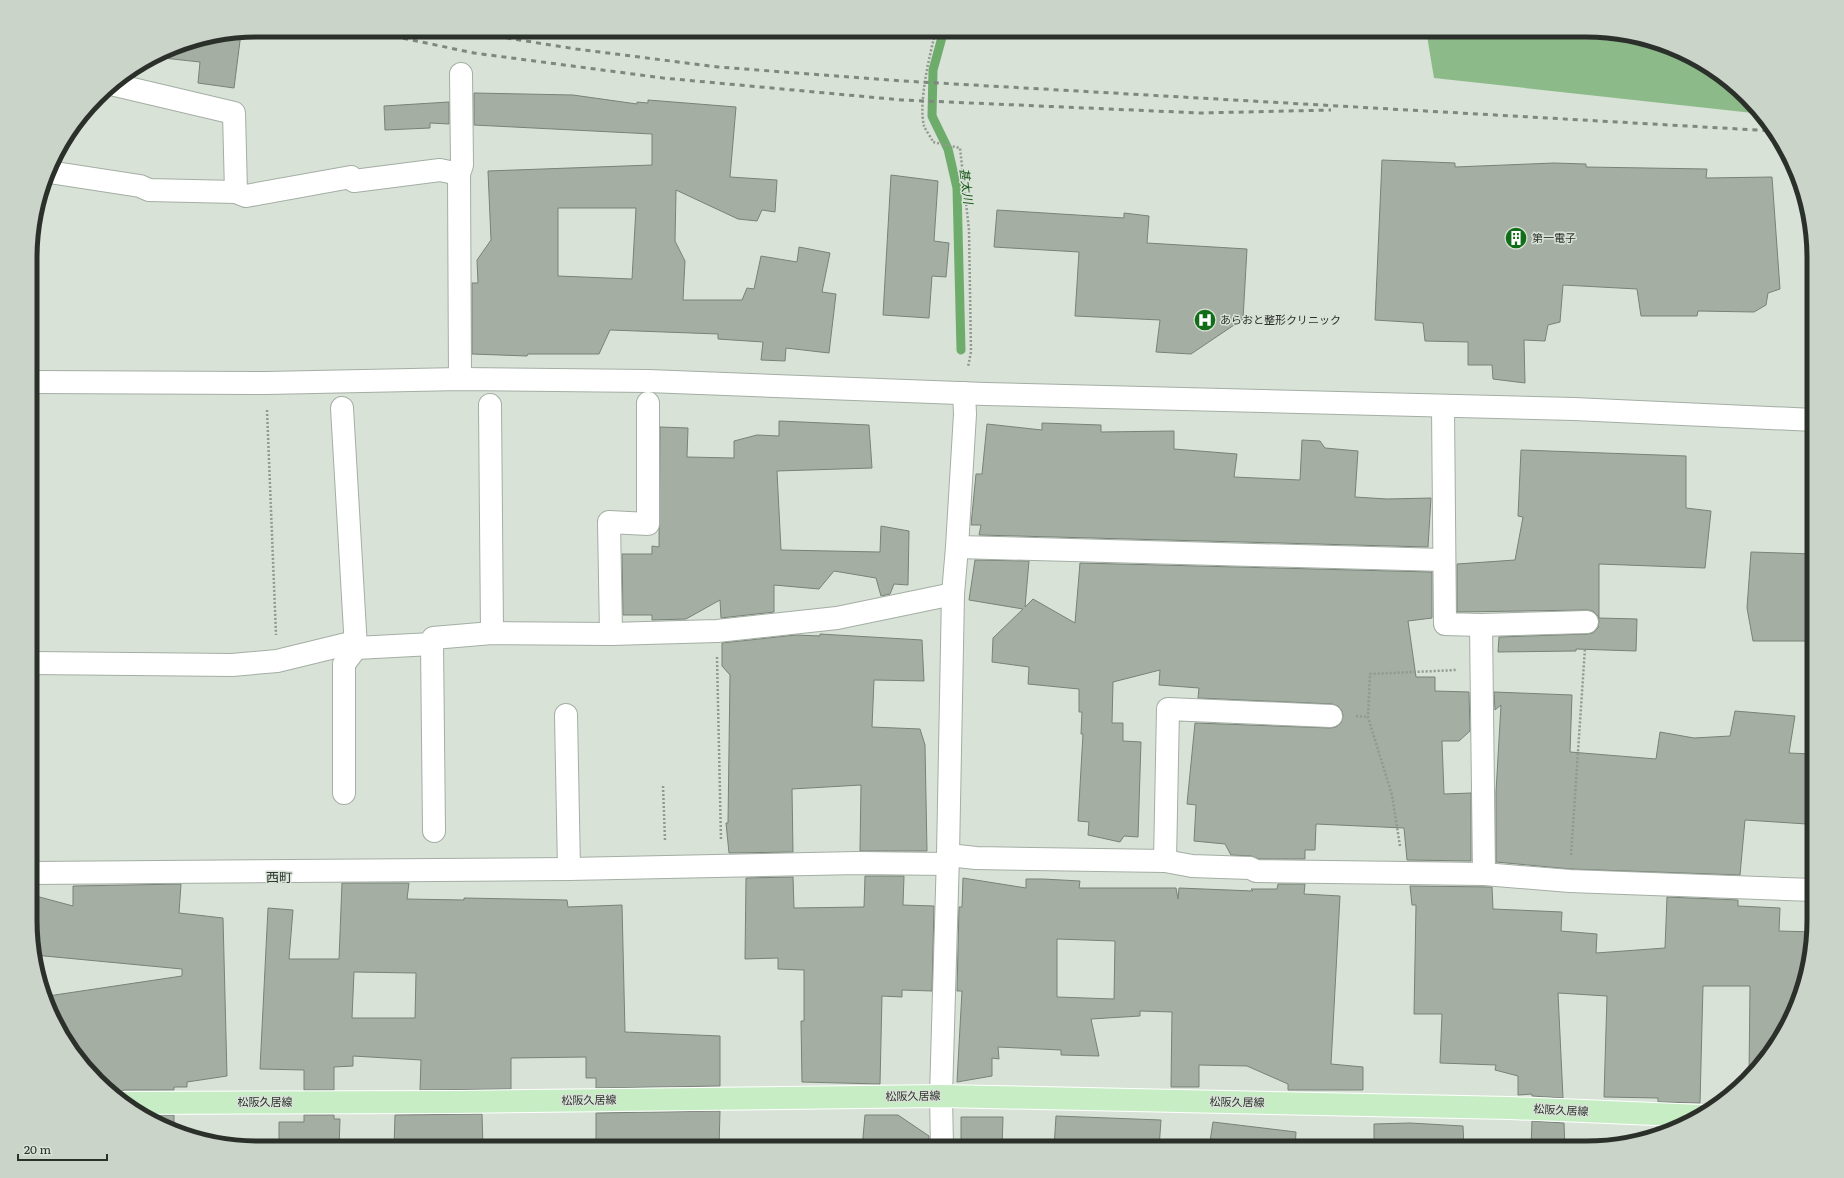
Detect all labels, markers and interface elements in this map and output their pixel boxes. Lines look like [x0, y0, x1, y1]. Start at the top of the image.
water label: 甚太川 [956, 167, 978, 207]
building icon: 第一電子 [1503, 225, 1529, 251]
place label: 第一電子 [1532, 229, 1576, 245]
hospital icon: あらおと整形クリニック [1192, 307, 1218, 333]
place label: あらおと整形クリニック [1220, 311, 1341, 327]
district label: 西町 [266, 867, 292, 886]
street label: 松阪久居線 [885, 1087, 941, 1103]
street label: 松阪久居線 [561, 1091, 617, 1107]
street label: 松阪久居線 [238, 1093, 293, 1109]
street label: 松阪久居線 [1209, 1093, 1265, 1109]
street label: 松阪久居線 [1533, 1100, 1589, 1118]
scale bar [18, 1136, 107, 1162]
text: 20 m [24, 1140, 51, 1158]

